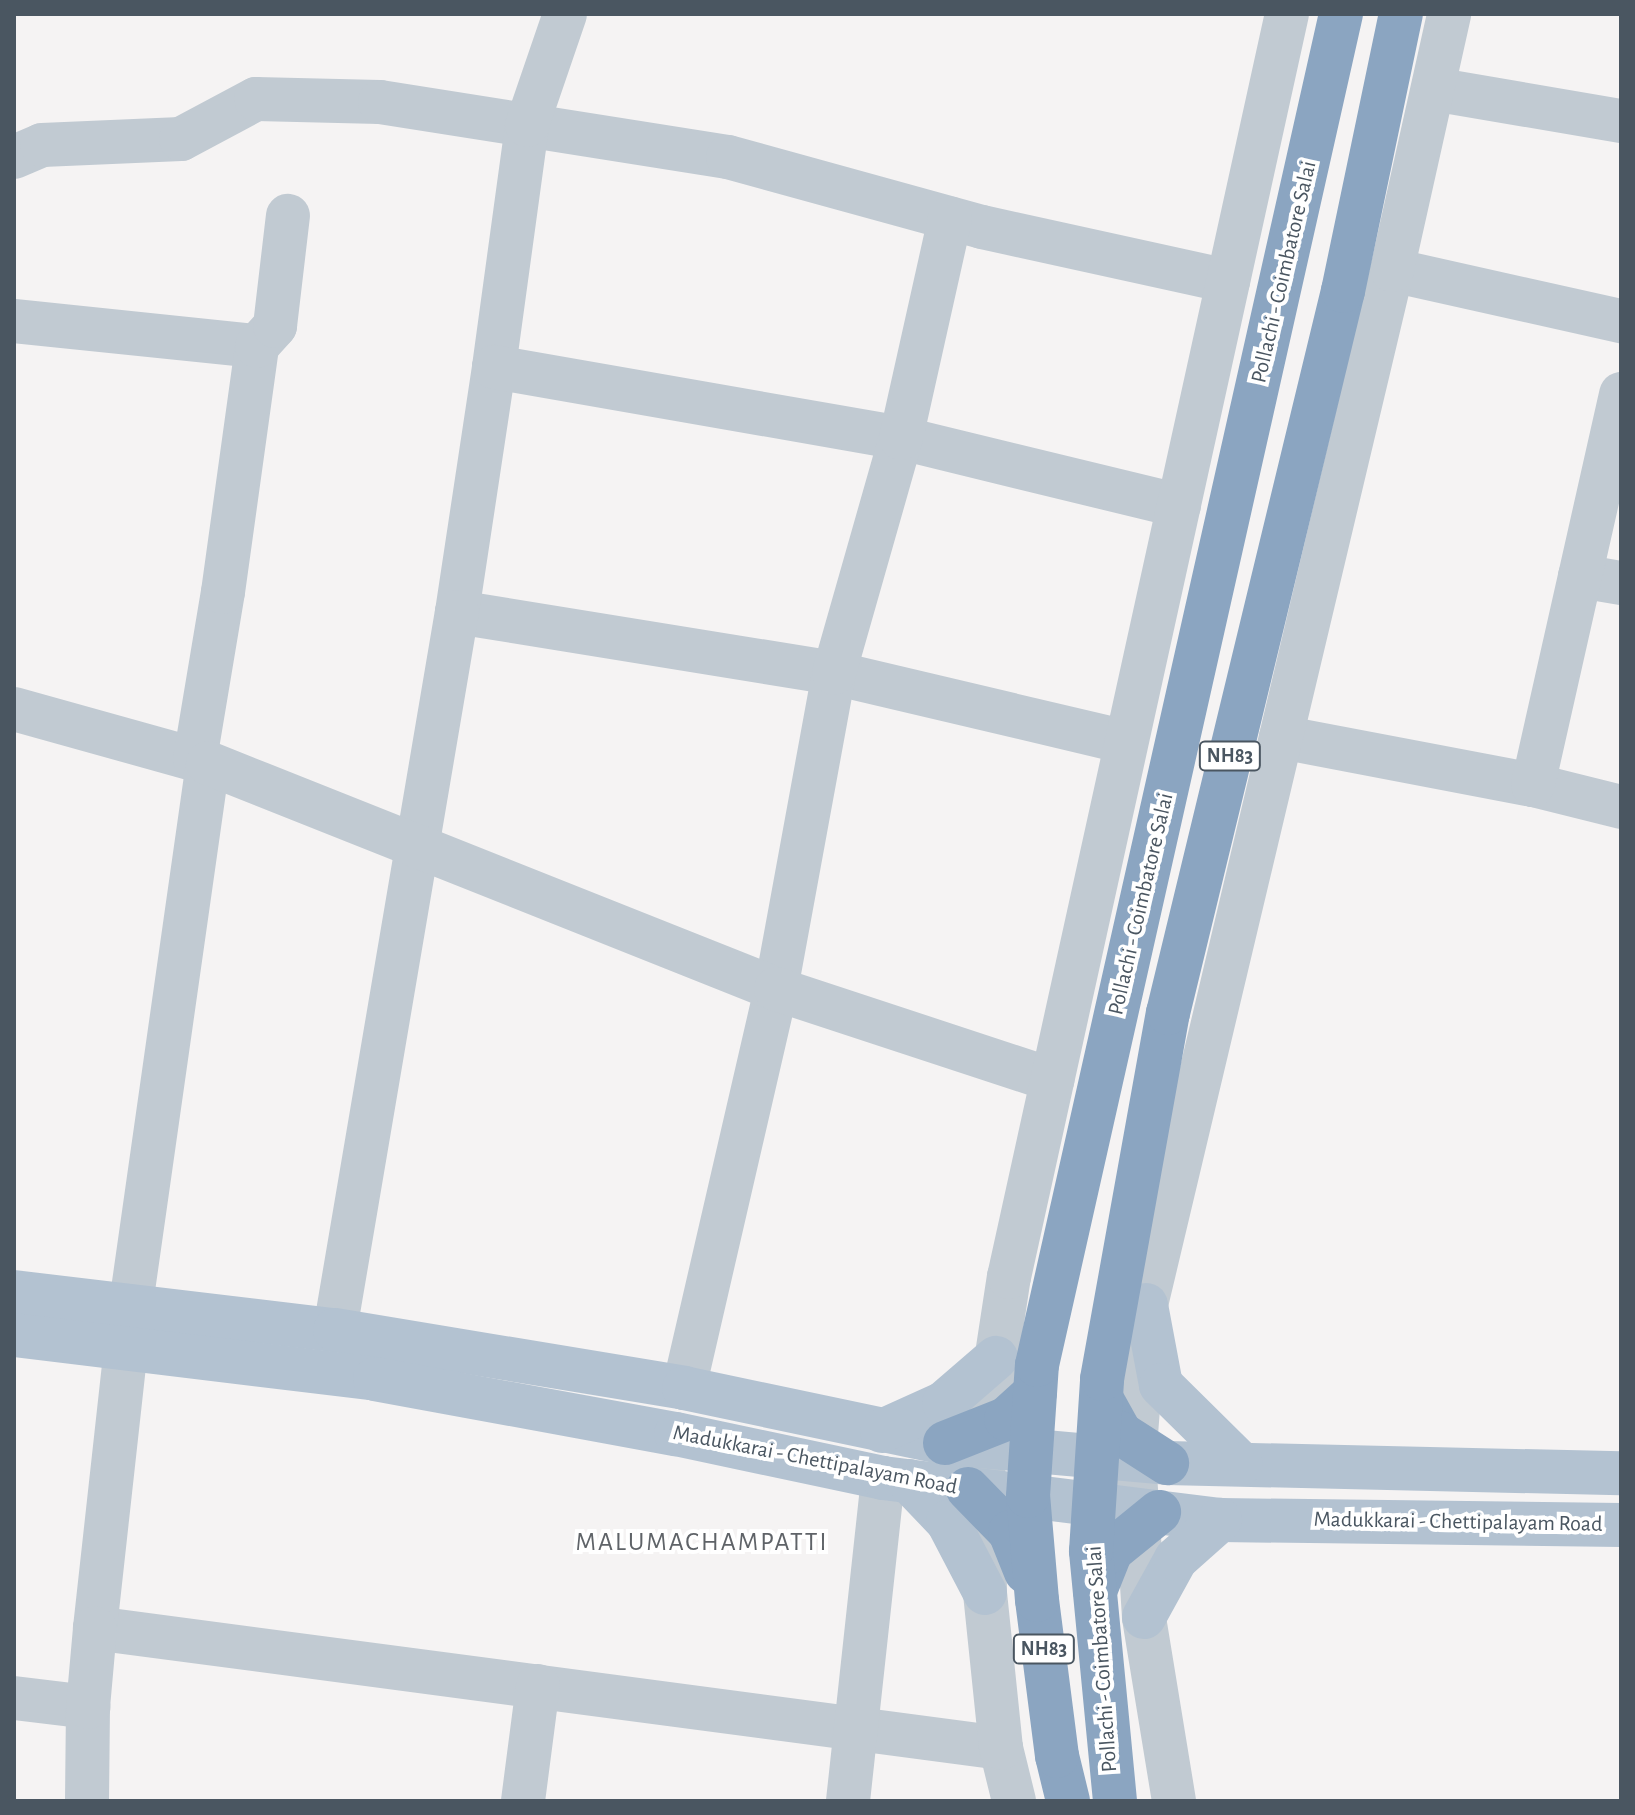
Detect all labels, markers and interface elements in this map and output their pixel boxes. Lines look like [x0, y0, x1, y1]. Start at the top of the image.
street label: Pollachi - Coimbatore Salai [1246, 158, 1322, 386]
road number: NH83 [1198, 740, 1262, 772]
street label: Pollachi - Coimbatore Salai [1103, 790, 1179, 1018]
street label: Madukkarai - Chettipalayam Road [671, 1419, 959, 1501]
street label: Madukkarai - Chettipalayam Road [1313, 1506, 1603, 1538]
district label: MALUMACHAMPATTI [576, 1527, 828, 1559]
street label: Pollachi - Coimbatore Salai [1081, 1545, 1123, 1773]
road number: NH83 [1012, 1633, 1076, 1665]

